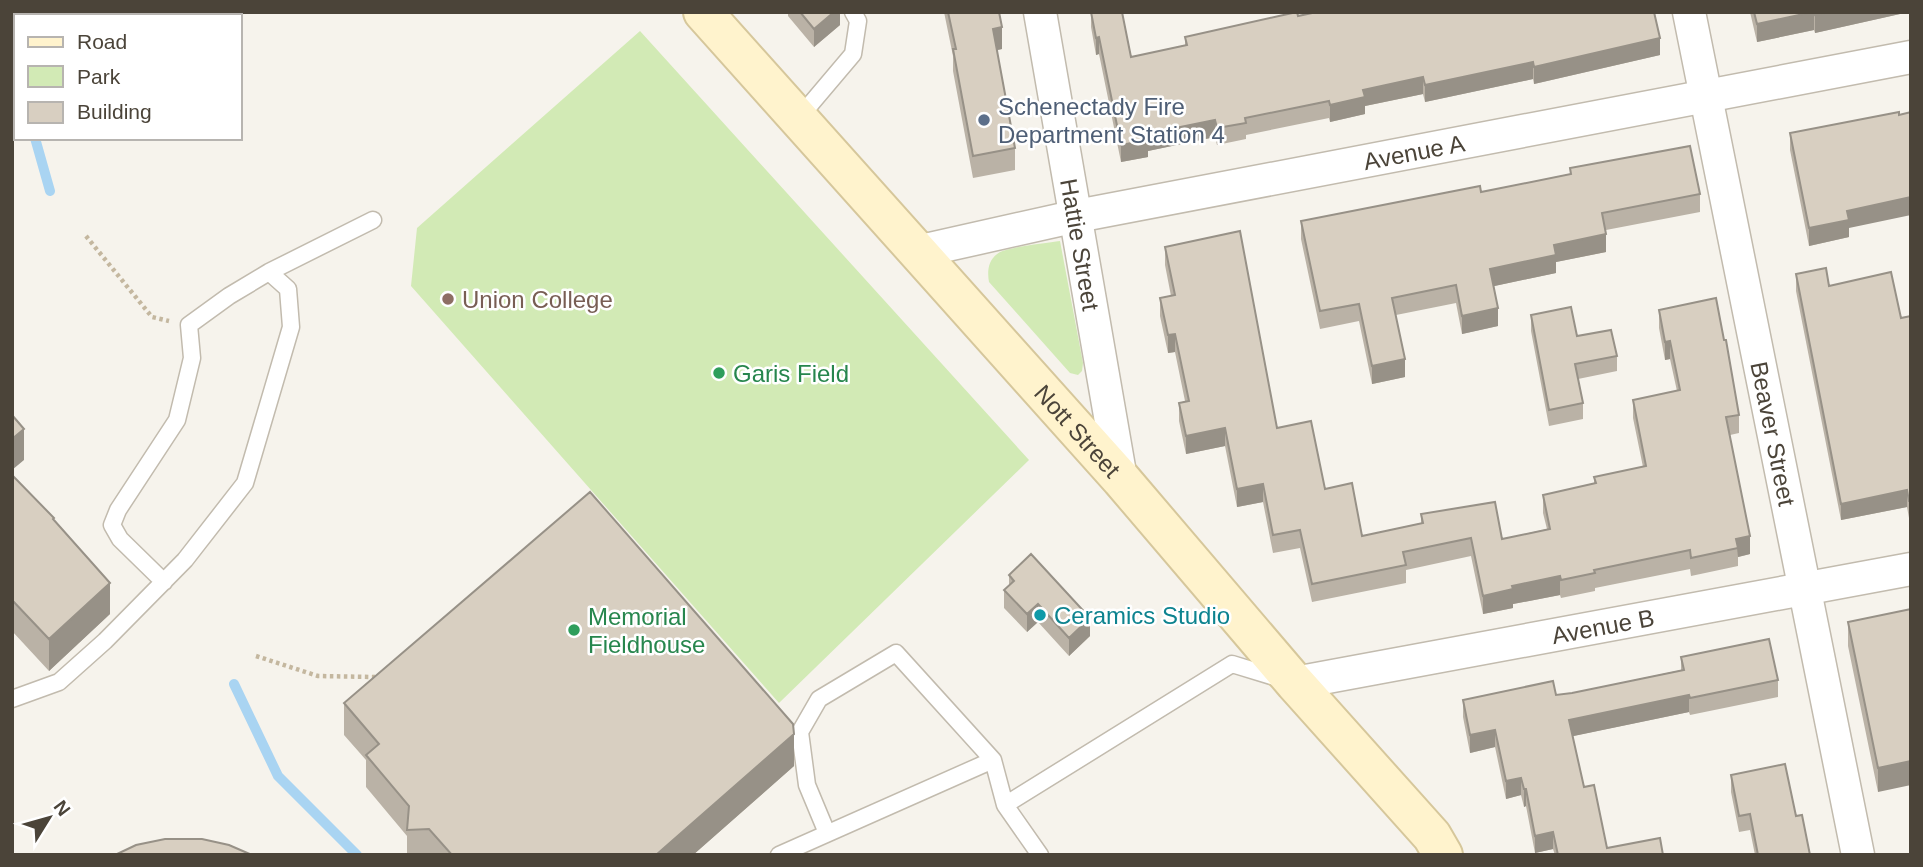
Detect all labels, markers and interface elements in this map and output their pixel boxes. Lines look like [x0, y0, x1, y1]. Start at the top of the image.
legend [14, 14, 242, 140]
text: Road [77, 30, 127, 53]
text: Park [77, 65, 121, 88]
place label: Schenectady Fire Department Station 4 [998, 93, 1225, 148]
text: Building [77, 100, 152, 123]
marker: Schenectady Fire Department Station 4 [976, 112, 992, 128]
street label: Avenue A [1361, 129, 1467, 175]
street label: Hattie Street [1056, 176, 1105, 313]
place label: Union College [462, 286, 613, 313]
marker: Union College [440, 291, 456, 307]
street label: Beaver Street [1746, 359, 1801, 509]
place label: Garis Field [733, 360, 849, 387]
marker: Garis Field [711, 365, 727, 381]
street label: Nott Street [1029, 379, 1126, 483]
place label: Ceramics Studio [1054, 602, 1230, 629]
place label: Memorial Fieldhouse [588, 603, 705, 658]
street label: Avenue B [1549, 603, 1656, 649]
marker: Ceramics Studio [1032, 607, 1048, 623]
marker: Memorial Fieldhouse [566, 622, 582, 638]
north arrow [14, 783, 84, 853]
text: N [50, 796, 75, 820]

